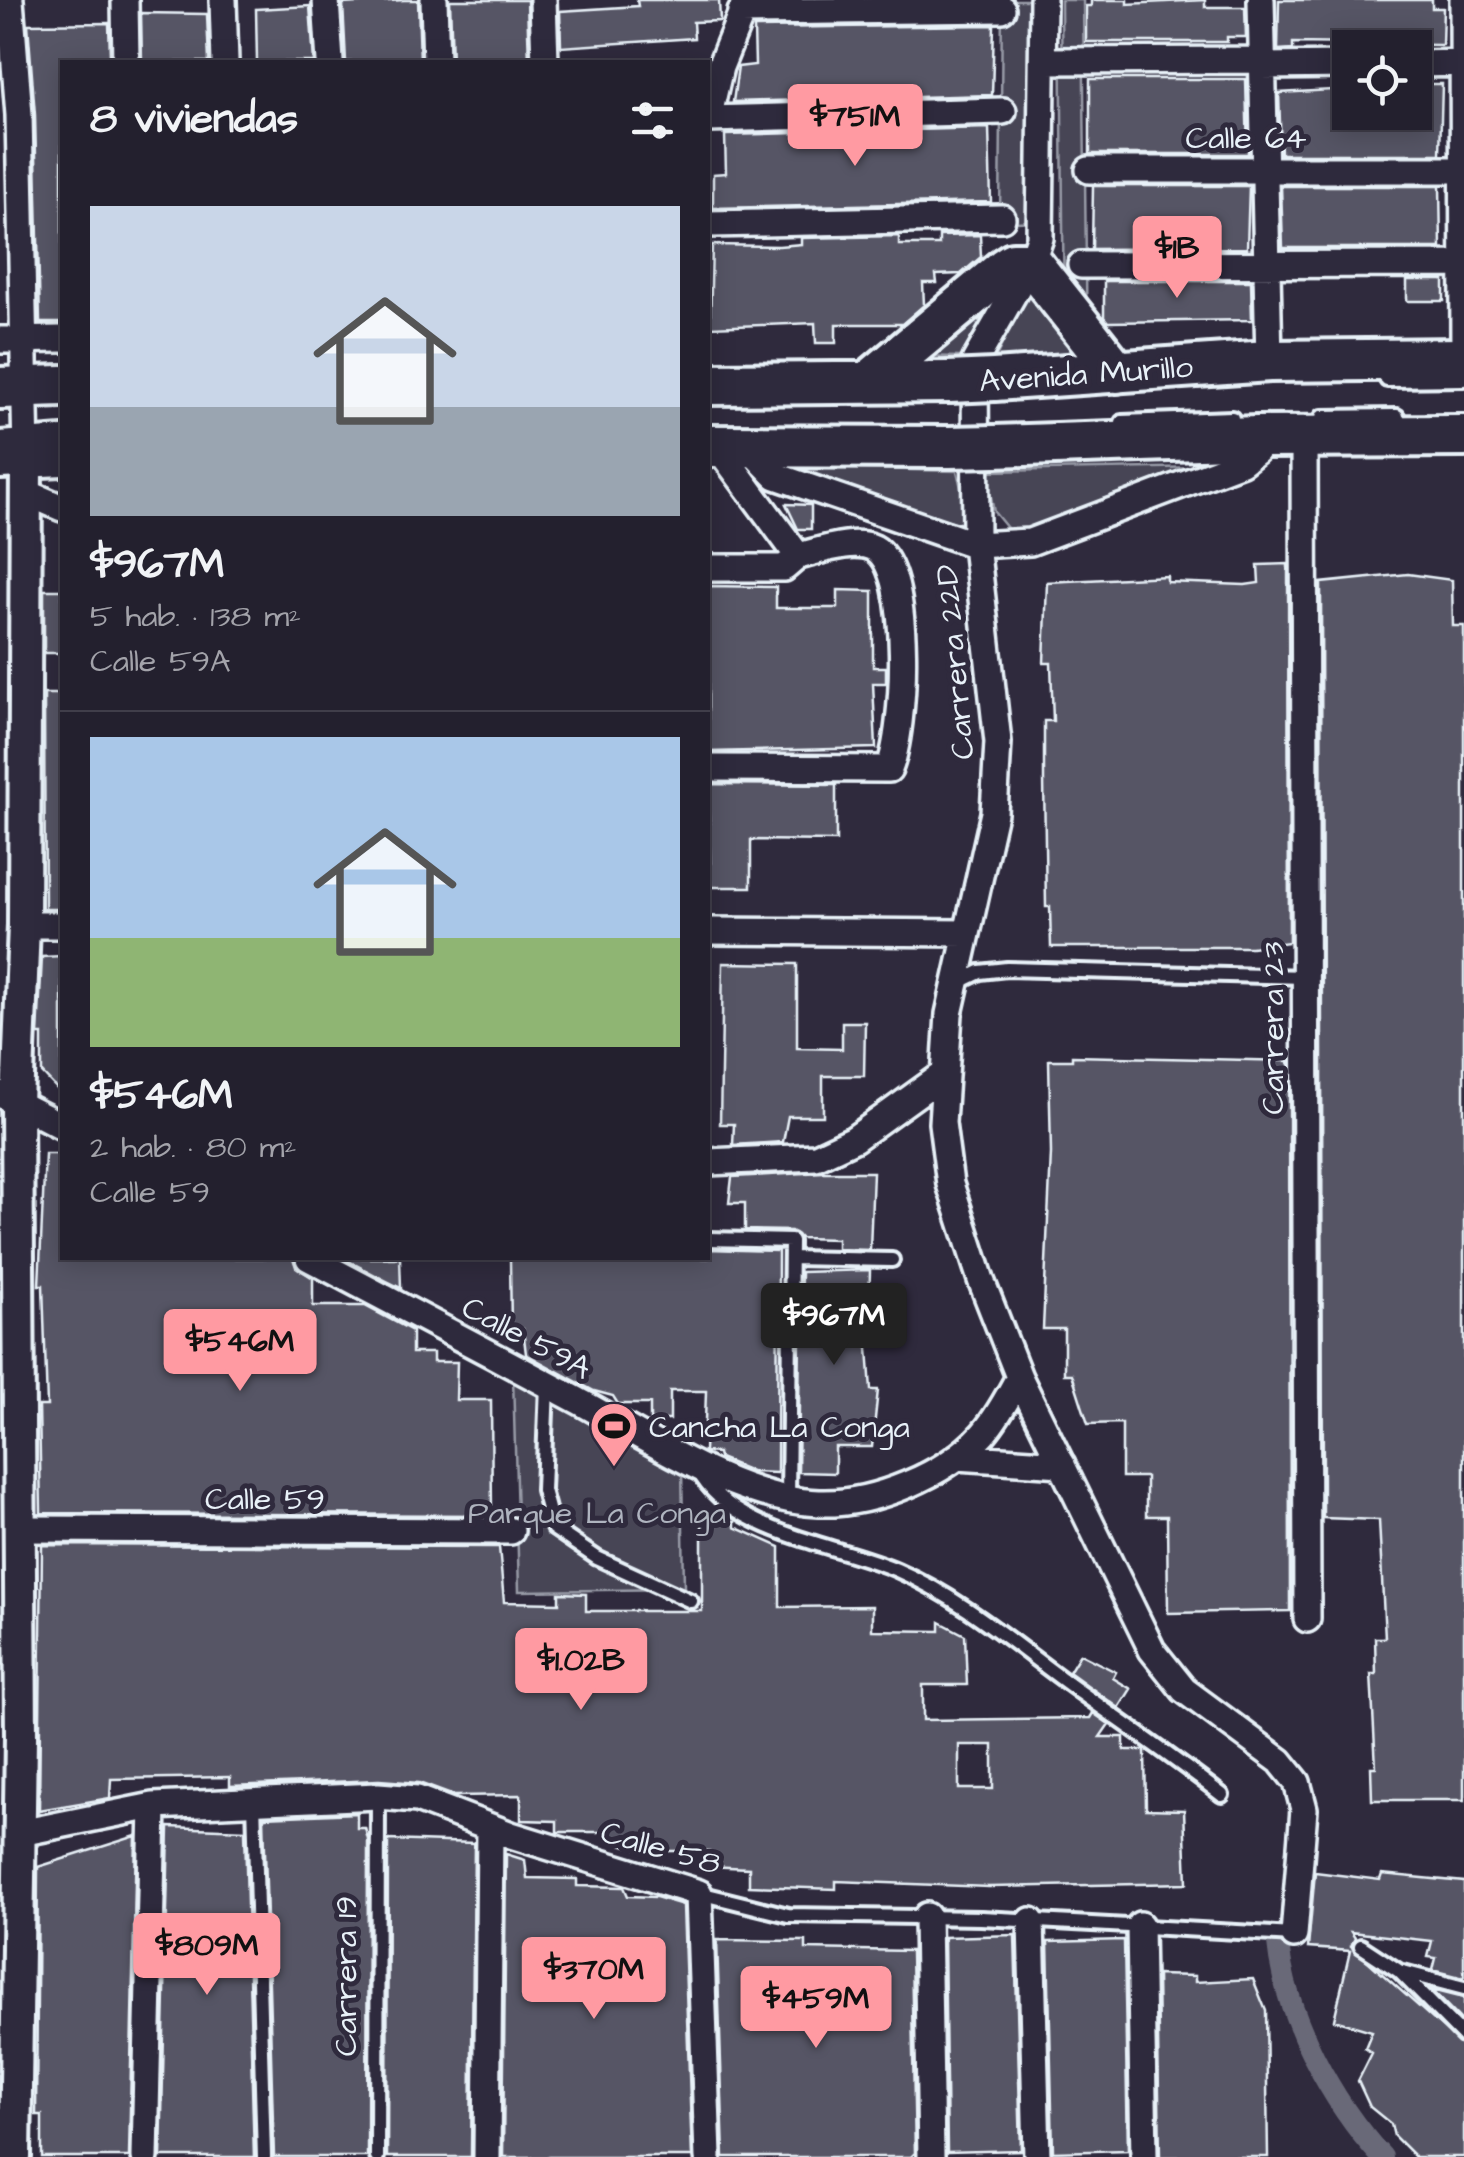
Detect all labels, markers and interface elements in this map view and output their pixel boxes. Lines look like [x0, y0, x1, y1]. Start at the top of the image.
map controls [1332, 30, 1432, 130]
button: locate [1332, 30, 1432, 130]
pin: $751M [785, 84, 925, 169]
text: 8 viviendas [90, 91, 298, 149]
icon: filters [625, 93, 680, 148]
text: $751M [810, 94, 900, 139]
street label: Calle 64 [1186, 116, 1307, 161]
pin: $1B [1129, 216, 1225, 301]
text: $1B [1155, 226, 1199, 271]
icon: home [295, 271, 475, 451]
street label: Avenida Murillo [978, 345, 1194, 404]
text: $967M [90, 536, 224, 594]
street label: Carrera 22D [925, 562, 986, 761]
text: 5 hab. · 138 m² [90, 594, 301, 639]
text: Calle 59A [90, 639, 231, 684]
icon: home [295, 802, 475, 982]
street label: Carrera 23 [1251, 942, 1296, 1114]
text: $546M [90, 1067, 233, 1125]
text: 2 hab. · 80 m² [90, 1125, 297, 1170]
text: Calle 59 [90, 1170, 210, 1215]
pin: $967M [764, 1283, 904, 1368]
street label: Calle 59A [454, 1285, 599, 1391]
text: $967M [783, 1293, 885, 1338]
pin: $546M [170, 1309, 310, 1394]
text: $546M [186, 1319, 294, 1364]
sports icon: Cancha La Conga [588, 1400, 640, 1468]
place label: Cancha La Conga [649, 1405, 910, 1450]
street label: Calle 59 [205, 1477, 325, 1522]
park label: Parque La Conga [468, 1491, 726, 1536]
pin: $1.02B [500, 1628, 662, 1713]
text: $1.02B [537, 1638, 625, 1683]
street label: Calle 58 [595, 1810, 726, 1887]
street label: Carrera 19 [324, 1896, 369, 2056]
pin: $809M [137, 1913, 277, 1998]
text: $809M [155, 1923, 259, 1968]
pin: $370M [524, 1937, 664, 2022]
text: $370M [544, 1947, 644, 1992]
pin: $459M [746, 1966, 886, 2051]
text: $459M [763, 1976, 869, 2021]

